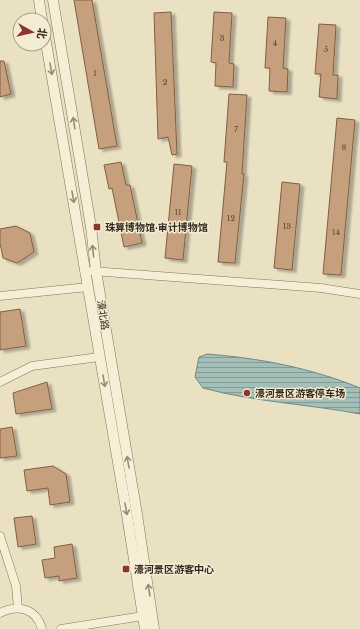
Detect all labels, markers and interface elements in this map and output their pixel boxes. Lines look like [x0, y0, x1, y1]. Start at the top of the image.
north arrow [12, 12, 52, 52]
text: 北 [34, 27, 50, 40]
house number: 3 [220, 33, 225, 43]
house number: 4 [273, 38, 278, 48]
house number: 5 [324, 44, 329, 54]
one-way arrow [47, 62, 55, 75]
house number: 1 [93, 68, 97, 78]
house number: 2 [163, 77, 168, 87]
one-way arrow [69, 116, 77, 129]
house number: 7 [234, 124, 239, 134]
house number: 8 [342, 142, 347, 152]
one-way arrow [69, 190, 77, 203]
house number: 11 [174, 207, 182, 217]
house number: 12 [227, 213, 235, 223]
place label: 珠算博物馆·审计博物馆 [105, 221, 208, 234]
house number: 13 [283, 221, 291, 231]
marker: 珠算博物馆·审计博物馆 [92, 222, 102, 232]
house number: 14 [332, 227, 340, 237]
one-way arrow [90, 245, 97, 258]
street label: 濠北路 [94, 299, 112, 331]
one-way arrow [100, 374, 108, 387]
place label: 濠河景区游客停车场 [255, 387, 345, 400]
marker: 濠河景区游客停车场 [242, 388, 252, 398]
one-way arrow [124, 456, 132, 469]
one-way arrow [122, 502, 130, 515]
place label: 濠河景区游客中心 [134, 563, 214, 576]
marker: 濠河景区游客中心 [121, 564, 131, 574]
one-way arrow [144, 584, 152, 597]

